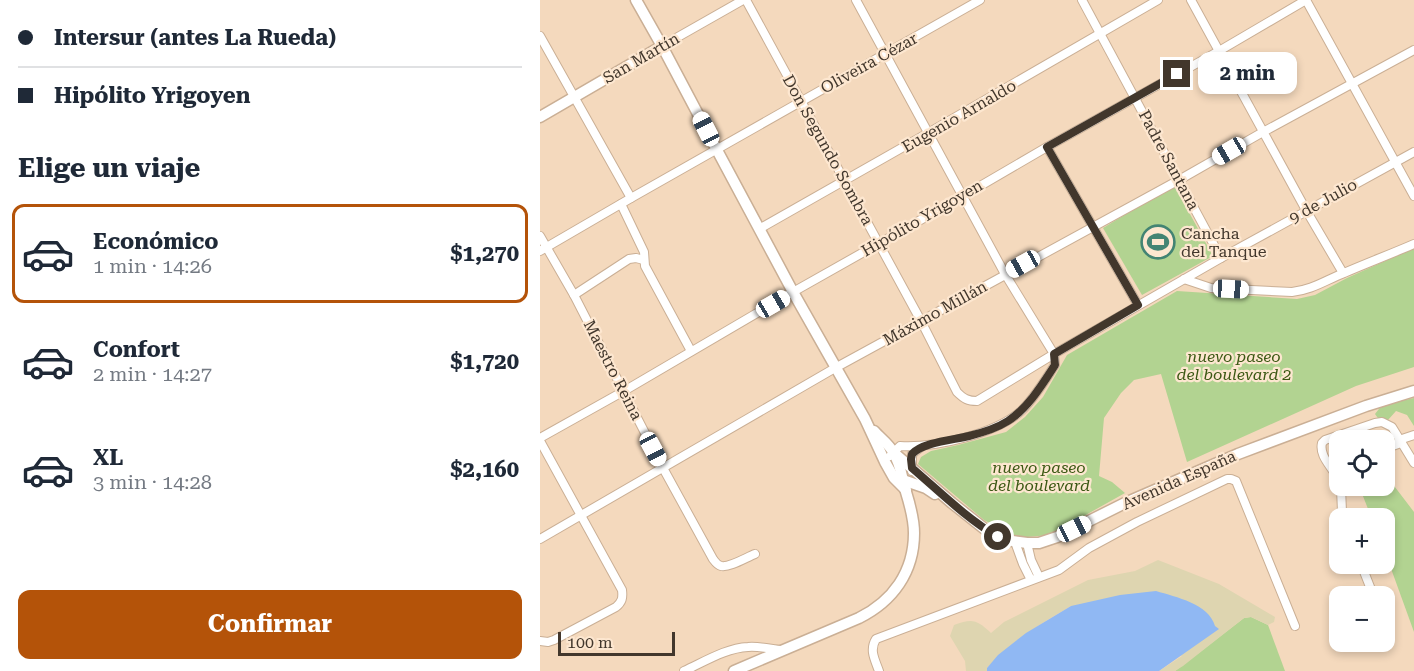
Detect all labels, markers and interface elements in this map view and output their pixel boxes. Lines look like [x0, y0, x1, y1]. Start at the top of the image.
text: Intersur (antes La Rueda) [54, 25, 336, 50]
street label: Oliveira Cézar [817, 28, 921, 97]
street label: San Martín [599, 29, 683, 87]
callout: 2 min [1198, 53, 1297, 95]
route end [1163, 60, 1190, 87]
text: 2 min [1220, 61, 1275, 85]
street label: Don Segundo Sombra [779, 72, 877, 229]
street label: Eugenio Arnaldo [899, 76, 1020, 156]
text: Hipólito Yrigoyen [54, 83, 250, 108]
street label: Padre Santana [1135, 107, 1203, 214]
car [690, 109, 722, 149]
car [1209, 134, 1249, 168]
text: Elige un viaje [18, 152, 200, 184]
street label: 9 de Julio [1286, 174, 1360, 227]
street label: Hipólito Yrigoyen [858, 176, 986, 260]
sports icon: Cancha del Tanque [1140, 224, 1176, 260]
place label: Cancha del Tanque [1181, 224, 1267, 261]
icon: car [21, 227, 75, 281]
text: Económico [93, 229, 219, 254]
text: $1,270 [450, 241, 519, 266]
car [1003, 247, 1043, 281]
text: 1 min · 14:26 [93, 254, 212, 278]
street label: Máximo Millán [880, 277, 990, 349]
car [1213, 279, 1249, 299]
car [753, 287, 793, 321]
street label: Maestro Reina [580, 317, 647, 424]
icon: car [21, 335, 75, 389]
text: Confort [93, 337, 180, 362]
park label: nuevo paseo del boulevard 2 [1177, 347, 1292, 384]
text: $1,720 [450, 349, 519, 374]
text: 2 min · 14:27 [93, 362, 212, 386]
car [637, 429, 669, 469]
map controls [1329, 430, 1395, 652]
button: locate [1329, 430, 1395, 496]
icon: car [21, 443, 75, 497]
text: XL [93, 445, 123, 470]
street label: Avenida España [1119, 446, 1239, 514]
text: $2,160 [450, 457, 519, 482]
park label: nuevo paseo del boulevard [988, 458, 1090, 495]
text: 3 min · 14:28 [93, 470, 212, 494]
button: + [1329, 508, 1395, 574]
car [1054, 513, 1094, 545]
route start [984, 523, 1011, 550]
button: − [1329, 586, 1395, 652]
button: Confirmar [18, 590, 522, 659]
scale bar [558, 629, 675, 656]
text: 100 m [567, 633, 613, 652]

